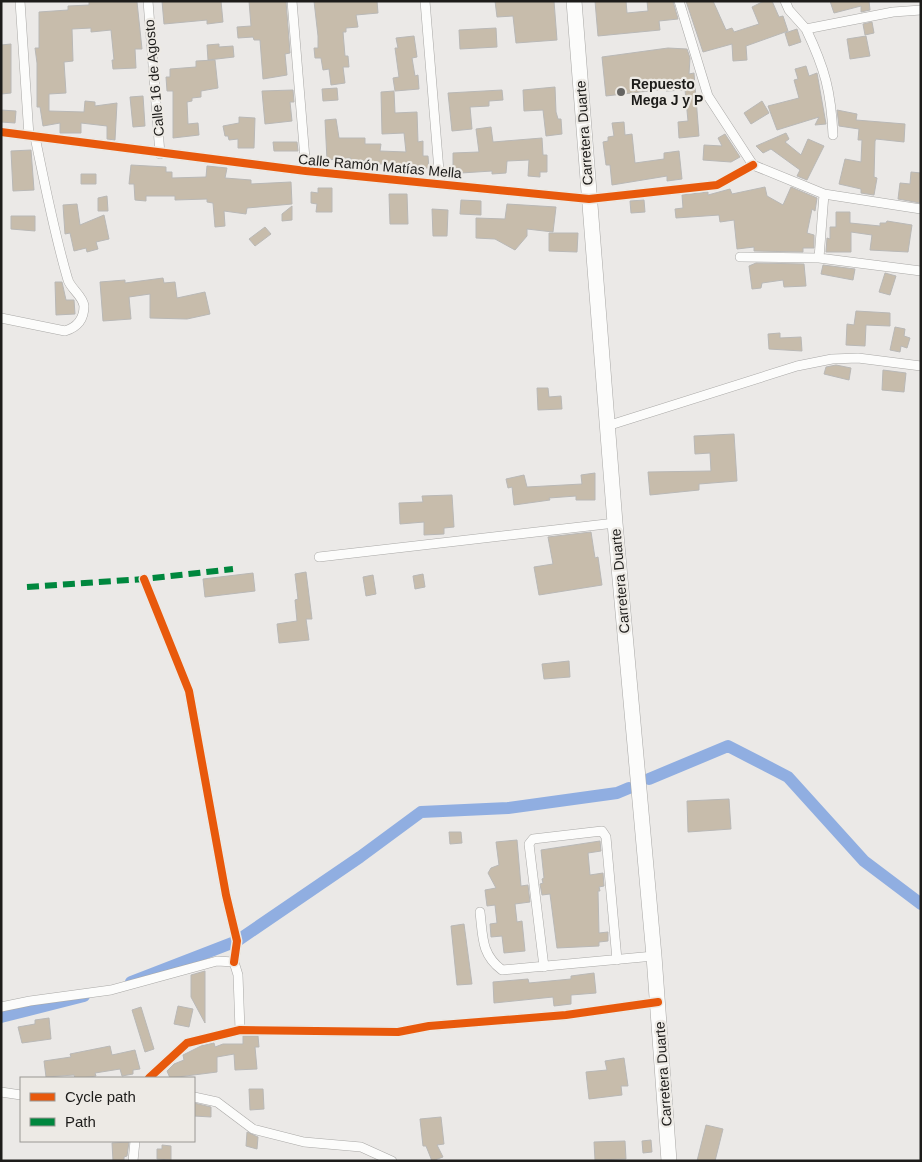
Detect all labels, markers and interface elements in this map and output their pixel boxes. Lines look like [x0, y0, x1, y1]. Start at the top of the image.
street label: Calle 16 de Agosto [141, 19, 167, 137]
place label: Repuesto Mega J y P [631, 76, 703, 108]
street label: Carretera Duarte [572, 80, 596, 186]
marker: Repuesto Mega J y P [615, 86, 627, 98]
street label: Calle Ramón Matías Mella [298, 151, 463, 181]
street label: Carretera Duarte [607, 528, 633, 634]
street label: Carretera Duarte [651, 1021, 675, 1127]
legend [20, 1077, 195, 1142]
text: Cycle path [65, 1088, 136, 1105]
text: Path [65, 1113, 96, 1130]

